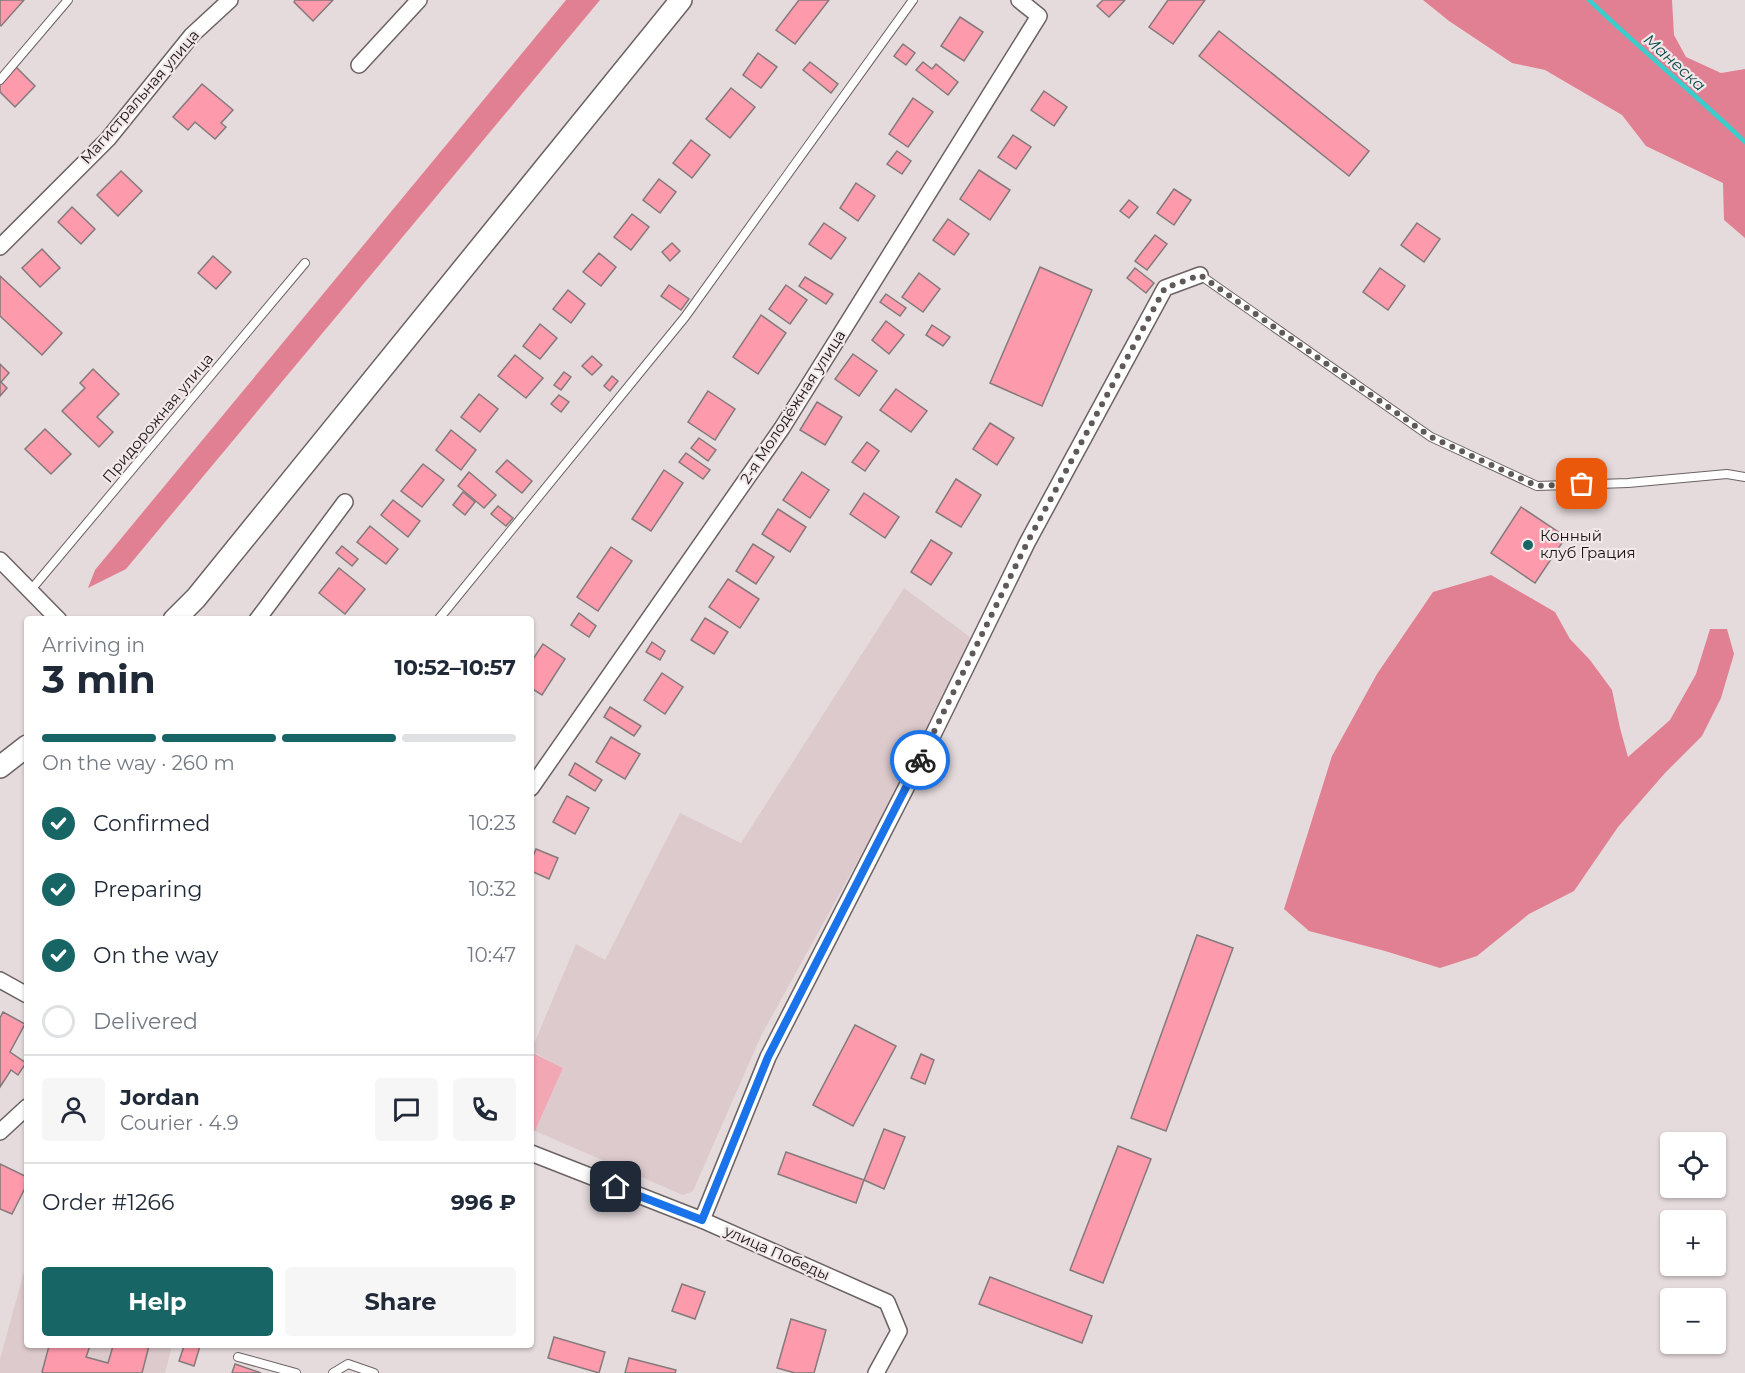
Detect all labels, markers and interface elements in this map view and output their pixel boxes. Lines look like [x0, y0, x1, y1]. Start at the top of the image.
street label: Магистральная улица [76, 26, 203, 168]
water label: Манеска [1640, 30, 1709, 95]
street label: 2-я Молодёжная улица [736, 326, 849, 487]
street label: Придорожная улица [98, 349, 217, 486]
pin [1556, 458, 1607, 509]
icon: bag [1565, 467, 1598, 500]
place label: Конный клуб Грация [1540, 526, 1636, 562]
marker: Конный клуб Грация [1521, 538, 1535, 552]
text: Arriving in [42, 633, 145, 657]
text: 10:52–10:57 [394, 654, 516, 681]
text: 3 min [42, 655, 156, 703]
courier [890, 730, 950, 790]
icon: bike [904, 744, 937, 777]
text: On the way · 260 m [42, 751, 235, 775]
icon: check [42, 807, 75, 840]
text: Confirmed [93, 810, 210, 837]
text: 10:23 [469, 811, 516, 835]
icon: check [42, 873, 75, 906]
text: Preparing [93, 876, 202, 903]
text: 10:32 [469, 877, 516, 901]
icon: check [42, 939, 75, 972]
text: On the way [93, 942, 218, 969]
text: 10:47 [467, 943, 516, 967]
text: Delivered [93, 1008, 198, 1035]
button: person [42, 1078, 105, 1141]
button: chat [375, 1078, 438, 1141]
button: phone [453, 1078, 516, 1141]
text: Jordan [120, 1084, 200, 1111]
text: Courier · 4.9 [120, 1111, 239, 1135]
map controls [1660, 1132, 1726, 1354]
button: locate [1660, 1132, 1726, 1198]
pin [590, 1161, 641, 1212]
icon: home [599, 1170, 632, 1203]
text: Order #1266 [42, 1189, 174, 1216]
text: 996 ₽ [451, 1189, 516, 1216]
button: + [1660, 1210, 1726, 1276]
street label: улица Победы [721, 1220, 833, 1284]
button: Help [42, 1267, 273, 1336]
button: Share [285, 1267, 516, 1336]
button: − [1660, 1288, 1726, 1354]

